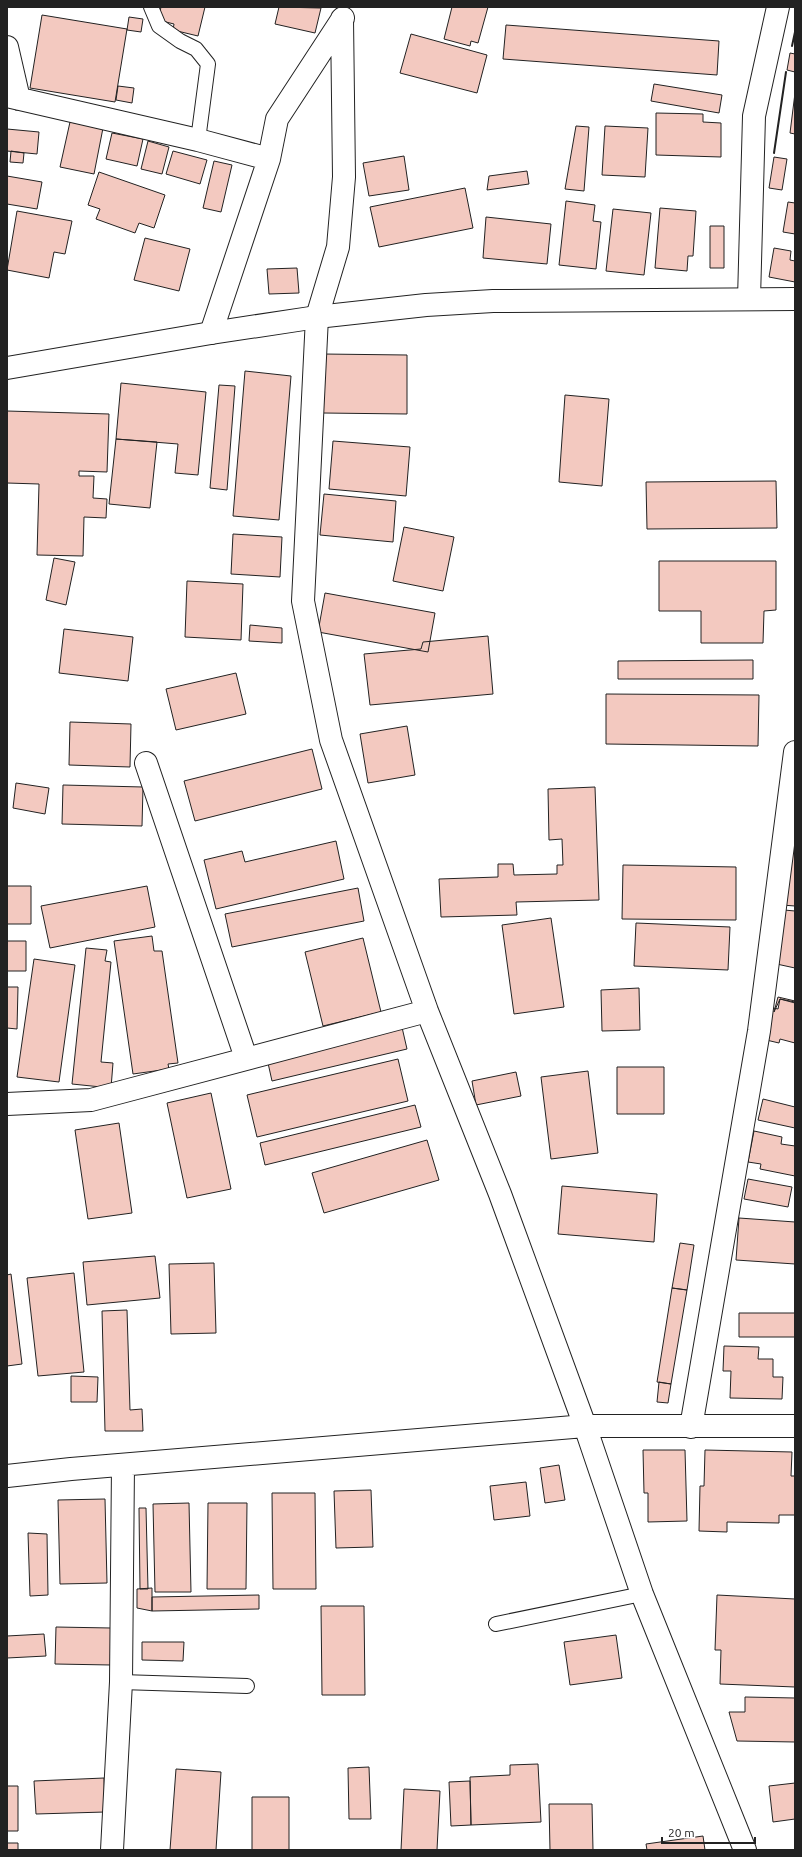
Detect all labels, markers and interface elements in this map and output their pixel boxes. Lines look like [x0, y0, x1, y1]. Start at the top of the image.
scale bar [662, 1819, 755, 1845]
text: 20 m [668, 1826, 695, 1839]

